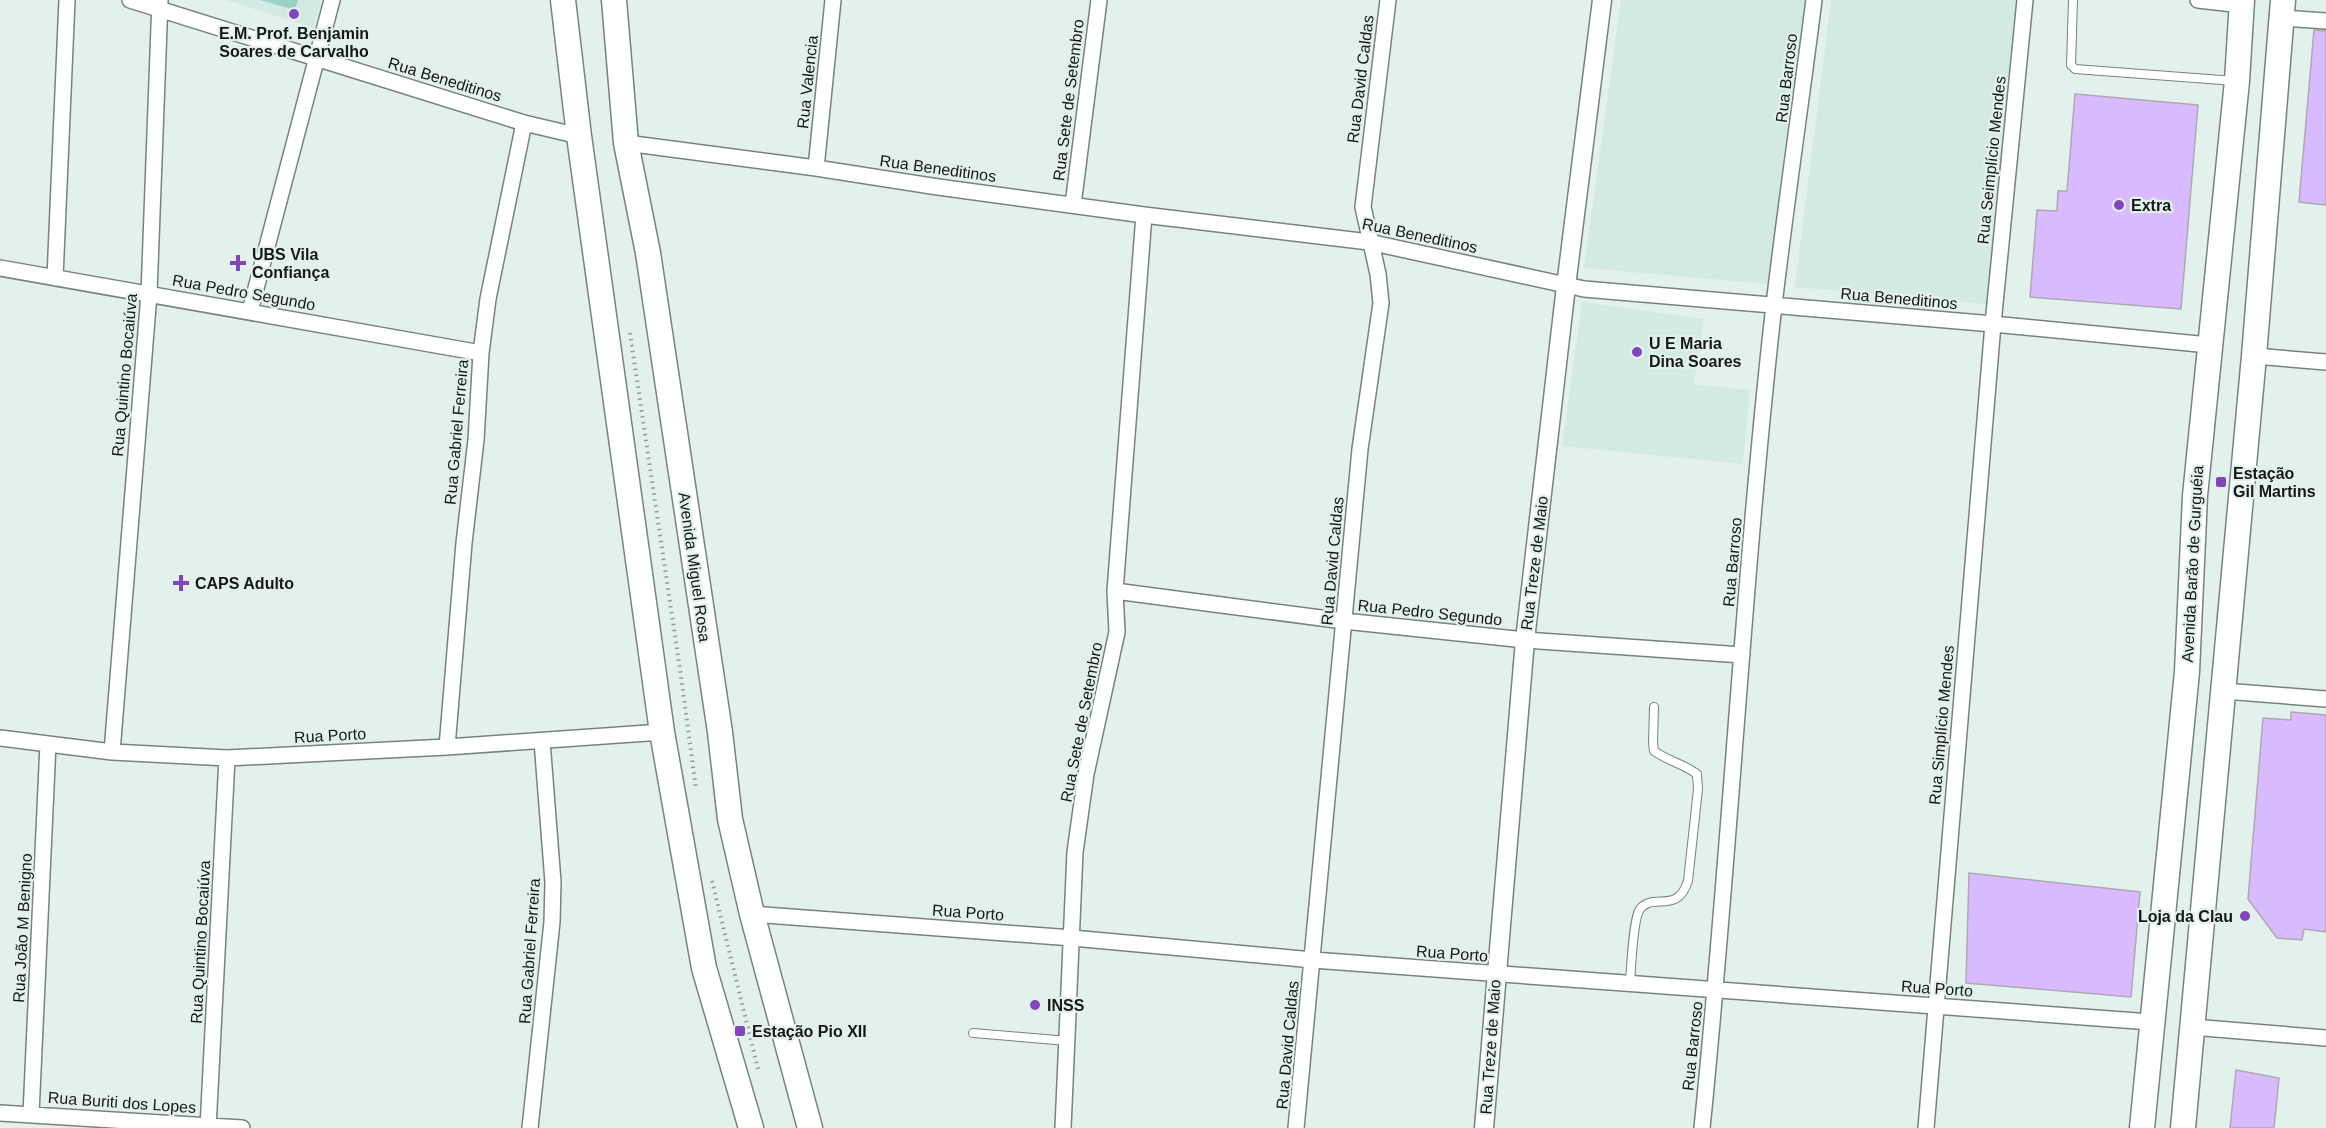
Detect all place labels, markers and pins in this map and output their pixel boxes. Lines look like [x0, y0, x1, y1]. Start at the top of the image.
marker: E.M. Prof. Benjamin Soares de Carvalho [287, 7, 301, 21]
place label: E.M. Prof. Benjamin Soares de Carvalho [219, 25, 369, 60]
place label: Extra [2131, 197, 2171, 214]
marker: Extra [2112, 198, 2126, 212]
place label: UBS Vila Confiança [252, 246, 329, 281]
marker: UBS Vila Confiança [229, 254, 247, 272]
place label: U E Maria Dina Soares [1649, 335, 1742, 370]
marker: U E Maria Dina Soares [1630, 345, 1644, 359]
place label: Estação Gil Martins [2233, 465, 2316, 500]
marker: Estação Gil Martins [2214, 475, 2228, 489]
marker: CAPS Adulto [172, 574, 190, 592]
place label: CAPS Adulto [195, 575, 294, 592]
place label: Loja da Clau [2138, 908, 2233, 925]
marker: Loja da Clau [2238, 909, 2252, 923]
place label: INSS [1047, 997, 1085, 1014]
marker: INSS [1028, 998, 1042, 1012]
place label: Estação Pio XII [752, 1023, 867, 1040]
marker: Estação Pio XII [733, 1024, 747, 1038]

